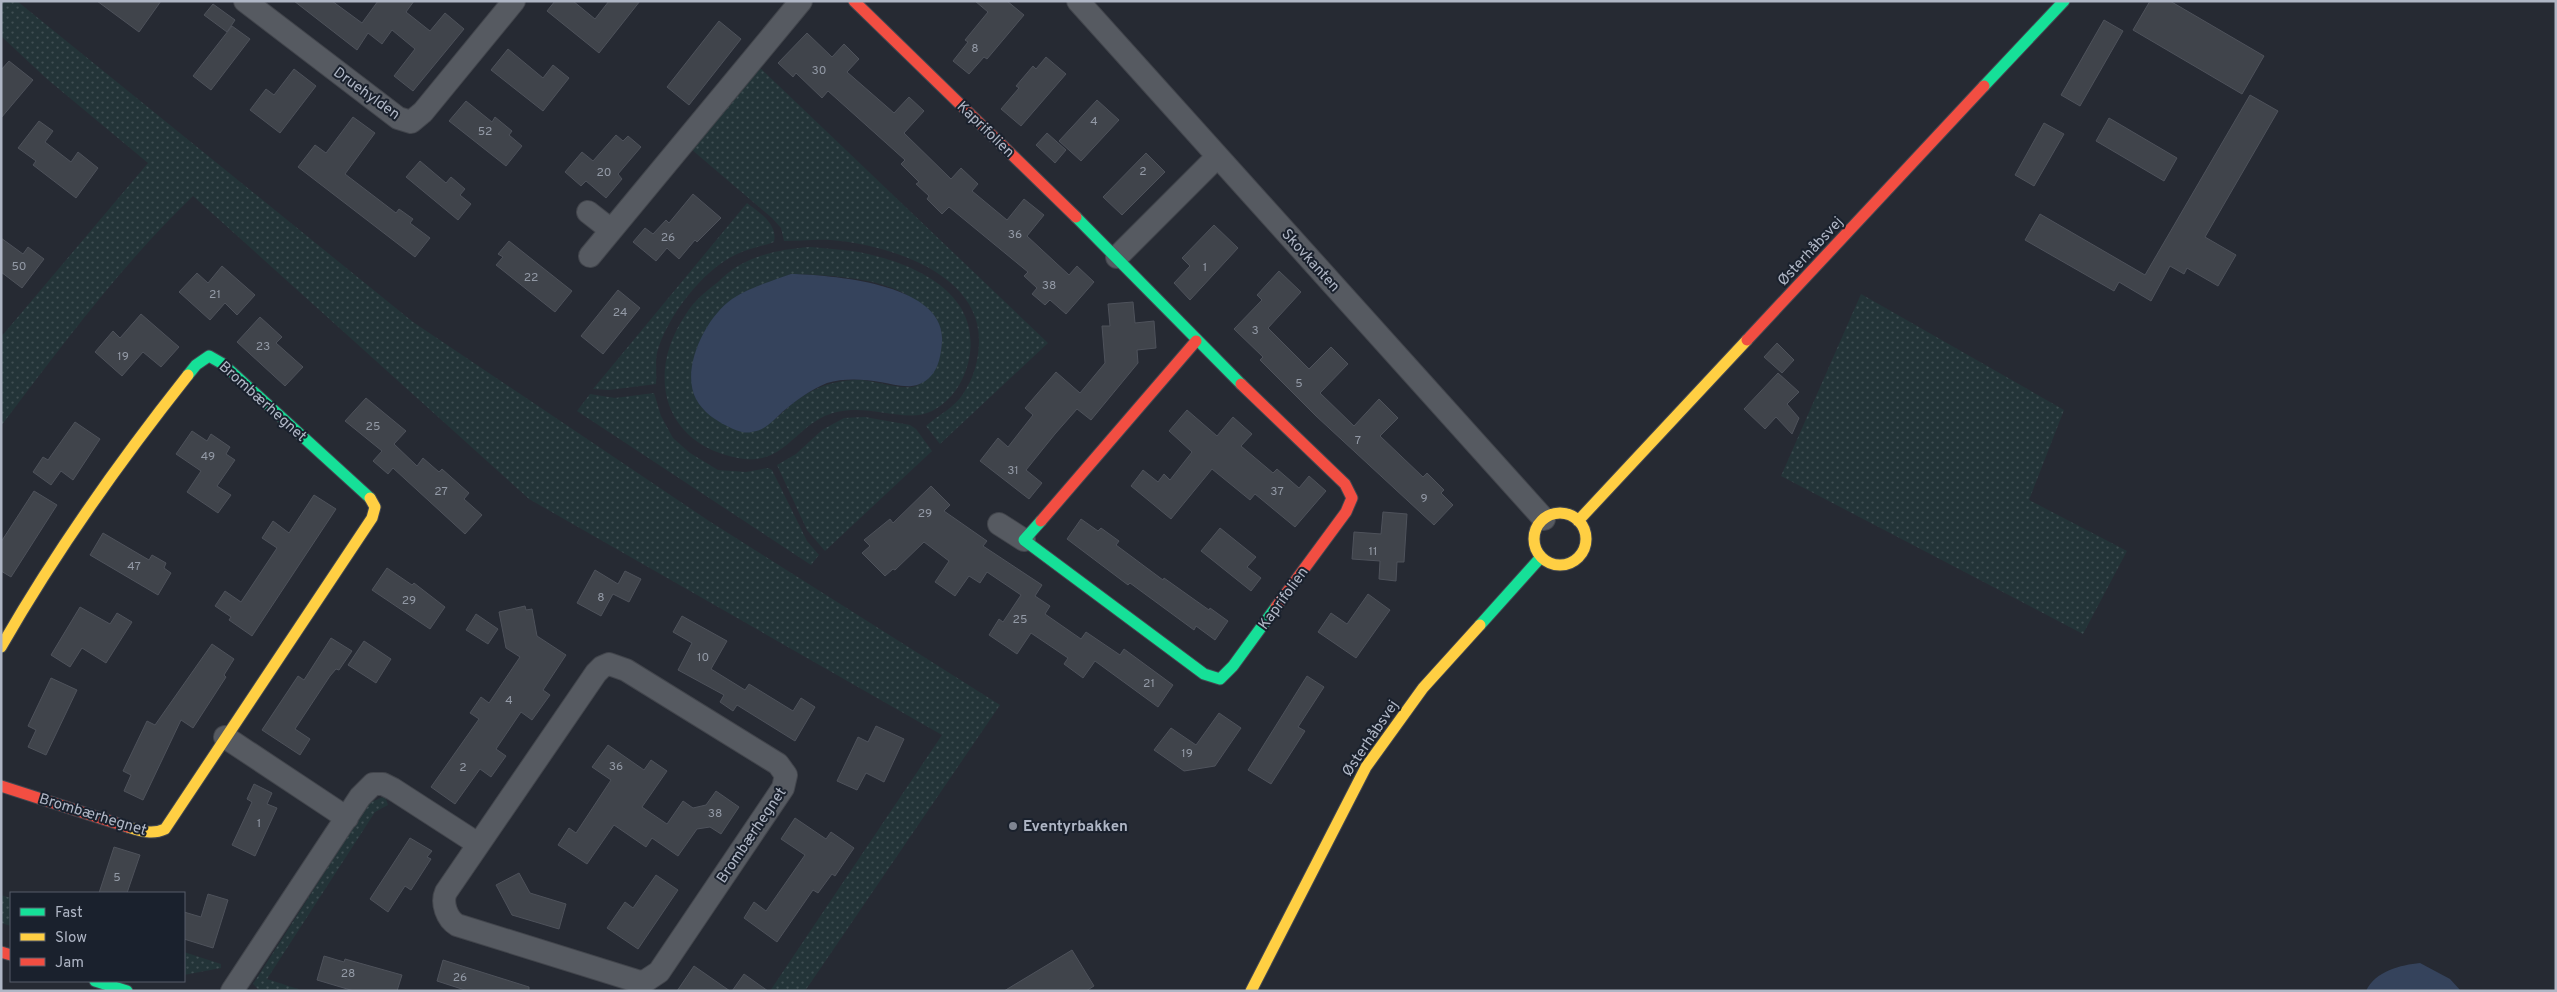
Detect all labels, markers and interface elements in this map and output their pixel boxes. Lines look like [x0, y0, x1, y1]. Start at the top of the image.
house number: 8 [971, 41, 979, 57]
house number: 30 [812, 63, 826, 79]
street label: Druehylden [329, 64, 403, 125]
street label: Kaprifolien [952, 98, 1018, 162]
house number: 4 [1090, 114, 1098, 130]
house number: 52 [478, 124, 492, 140]
house number: 2 [1139, 164, 1147, 180]
house number: 20 [596, 165, 612, 181]
street label: Østerhåbsvej [1774, 213, 1848, 291]
street label: Skovkanten [1277, 225, 1343, 297]
house number: 36 [1008, 227, 1022, 243]
house number: 26 [661, 230, 675, 246]
house number: 50 [11, 259, 27, 275]
house number: 1 [1203, 260, 1207, 276]
house number: 22 [524, 270, 538, 286]
house number: 38 [1042, 278, 1056, 294]
house number: 21 [209, 287, 221, 303]
house number: 24 [613, 305, 627, 321]
house number: 3 [1251, 323, 1259, 339]
house number: 23 [256, 339, 270, 355]
house number: 19 [117, 349, 129, 365]
street label: Brombærhegnet [214, 358, 310, 446]
house number: 5 [1295, 376, 1303, 392]
house number: 25 [366, 419, 380, 435]
house number: 7 [1355, 433, 1361, 449]
house number: 49 [201, 449, 215, 465]
house number: 31 [1007, 463, 1019, 479]
house number: 27 [434, 484, 448, 500]
house number: 37 [1270, 484, 1284, 500]
house number: 9 [1420, 491, 1428, 507]
house number: 29 [918, 506, 932, 522]
house number: 11 [1369, 544, 1377, 560]
house number: 47 [127, 559, 141, 575]
street label: Kaprifolien [1255, 564, 1313, 634]
house number: 8 [597, 590, 605, 606]
house number: 29 [402, 593, 416, 609]
house number: 25 [1013, 612, 1027, 628]
house number: 10 [697, 650, 709, 666]
house number: 21 [1143, 676, 1155, 692]
house number: 4 [505, 693, 513, 709]
street label: Østerhåbsvej [1339, 697, 1404, 781]
house number: 19 [1181, 746, 1193, 762]
house number: 36 [609, 759, 623, 775]
house number: 2 [459, 760, 467, 776]
street label: Brombærhegnet [713, 784, 791, 887]
street label: Brombærhegnet [36, 790, 149, 841]
house number: 38 [708, 806, 722, 822]
house number: 1 [257, 816, 261, 832]
place label: Eventyrbakken [1023, 818, 1128, 837]
marker: Eventyrbakken [1007, 820, 1019, 832]
house number: 5 [113, 870, 121, 886]
legend [10, 892, 185, 982]
text: Fast [55, 904, 83, 923]
text: Slow [55, 929, 87, 948]
text: Jam [55, 954, 84, 973]
house number: 28 [341, 966, 355, 982]
house number: 26 [453, 970, 467, 986]

